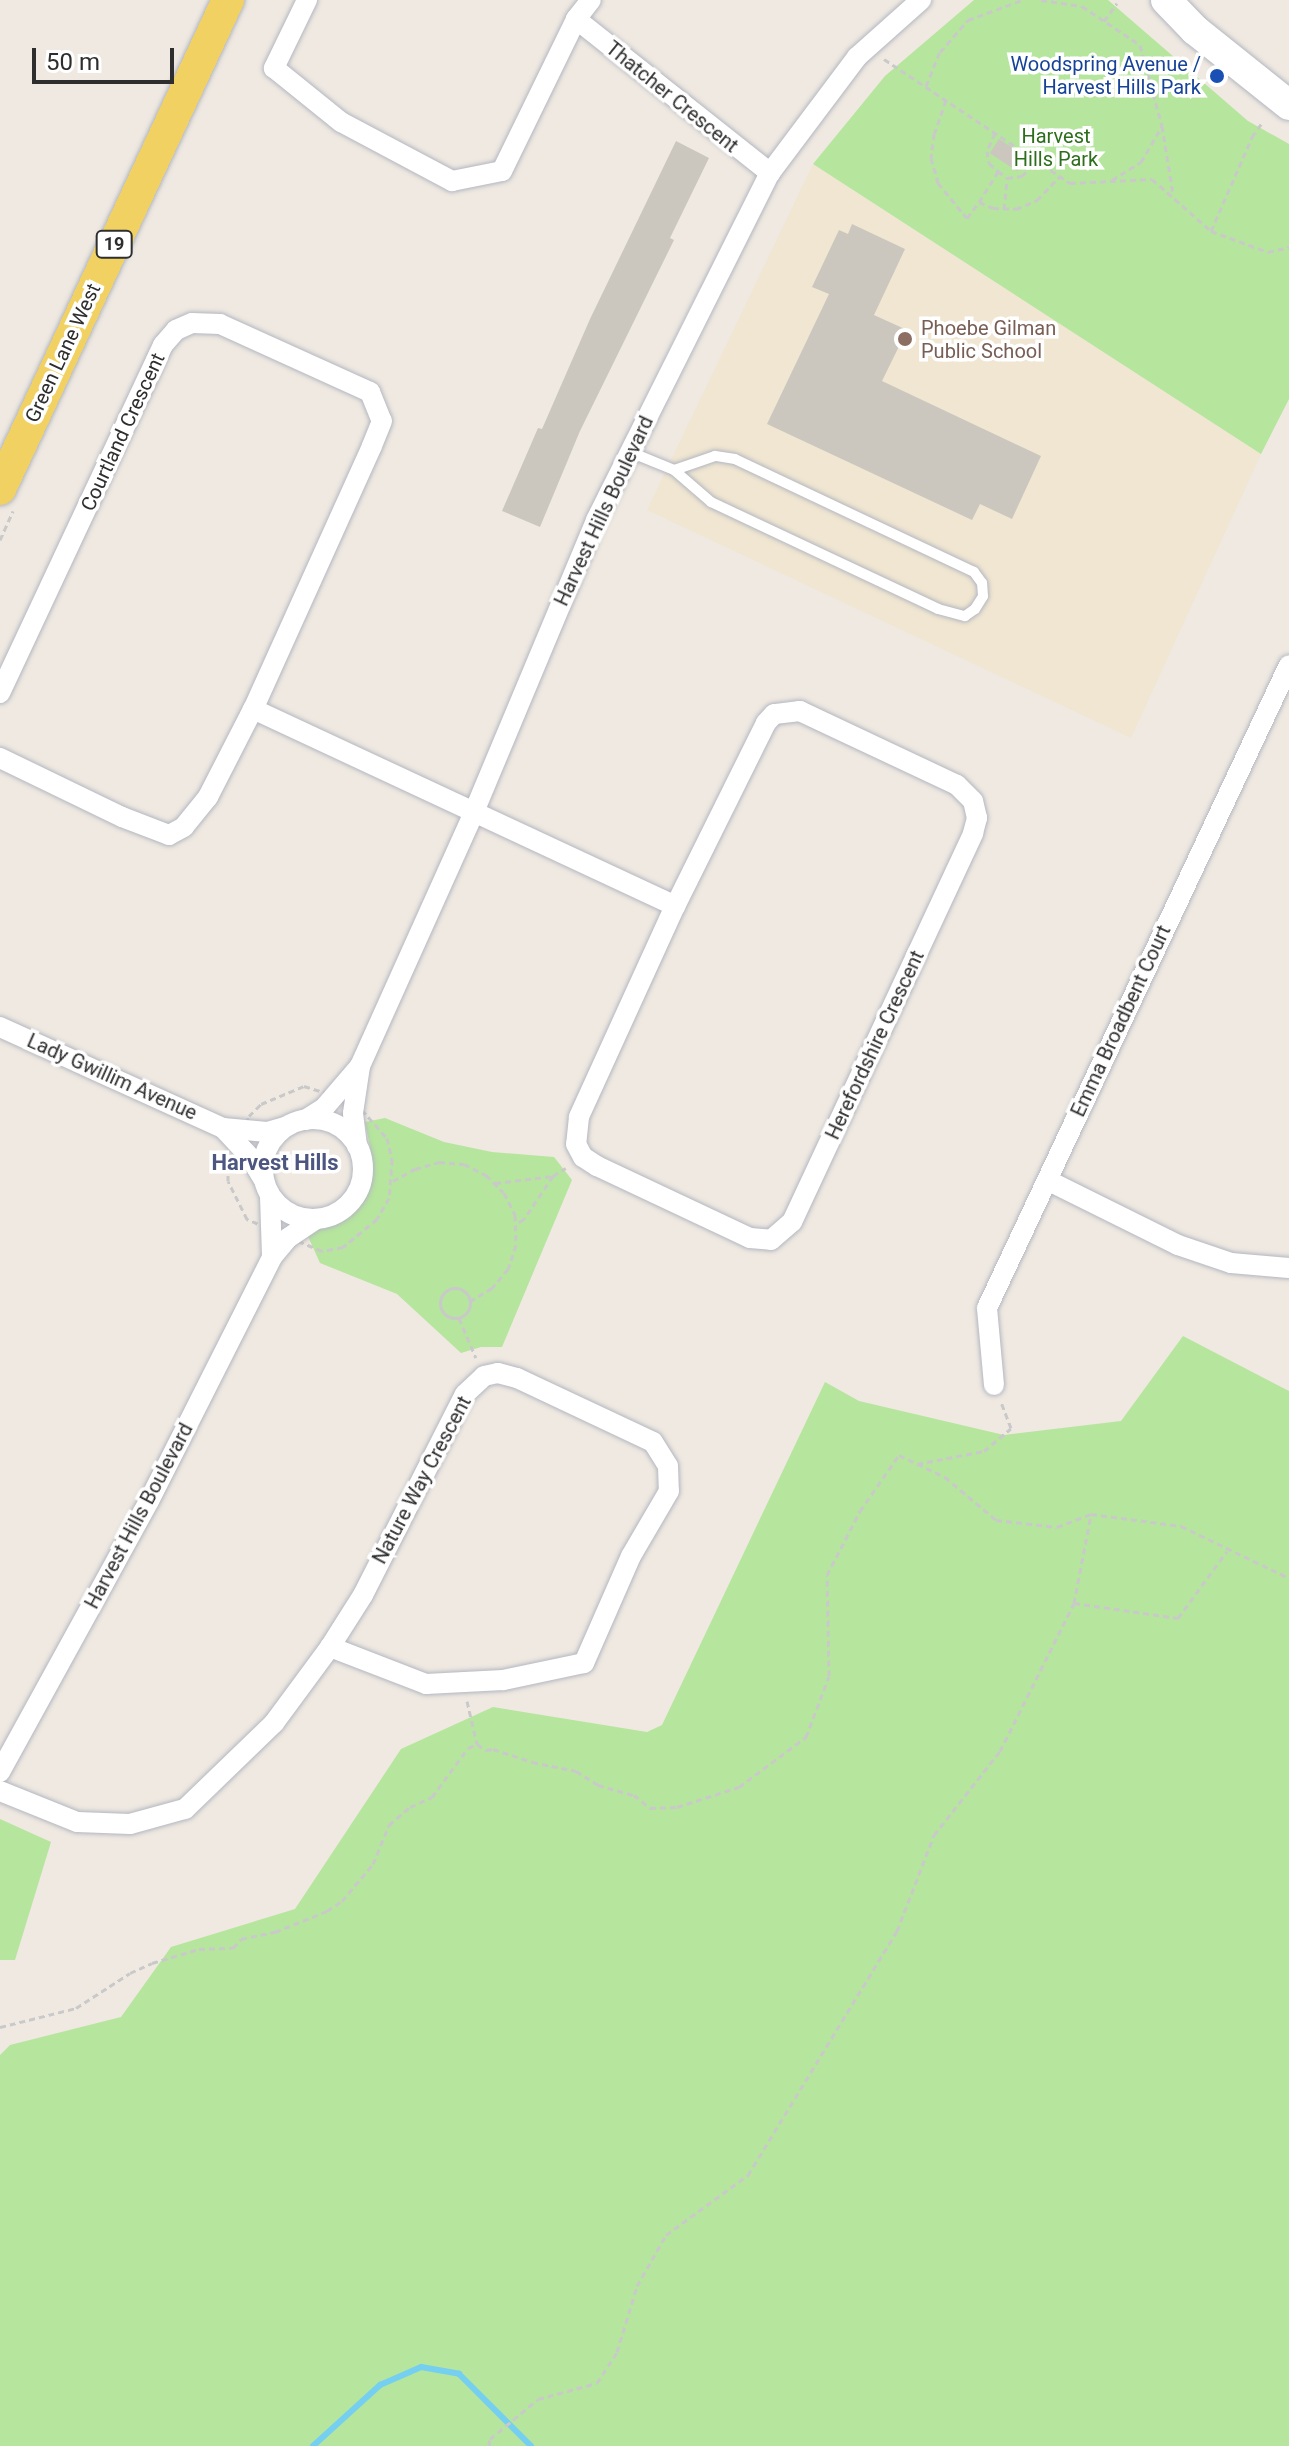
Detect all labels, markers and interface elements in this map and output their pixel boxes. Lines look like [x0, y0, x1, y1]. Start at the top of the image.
scale bar [36, 32, 178, 82]
street label: Thatcher Crescent [601, 36, 743, 158]
text: 50 m [46, 48, 100, 76]
place label: Woodspring Avenue / Harvest Hills Park [1010, 52, 1201, 99]
marker: Woodspring Avenue / Harvest Hills Park [1208, 67, 1226, 85]
park label: Harvest Hills Park [1014, 124, 1098, 171]
road number: 19 [94, 230, 134, 258]
street label: Green Lane West [20, 280, 106, 426]
place label: Phoebe Gilman Public School [921, 316, 1056, 363]
marker: Phoebe Gilman Public School [896, 330, 914, 348]
street label: Courtland Crescent [76, 349, 170, 515]
street label: Harvest Hills Boulevard [549, 412, 659, 610]
street label: Emma Broadbent Court [1066, 921, 1176, 1121]
street label: Herefordshire Crescent [821, 947, 929, 1143]
street label: Lady Gwillim Avenue [23, 1029, 201, 1125]
district label: Harvest Hills [212, 1150, 338, 1176]
street label: Nature Way Crescent [368, 1392, 476, 1568]
street label: Harvest Hills Boulevard [80, 1419, 198, 1613]

